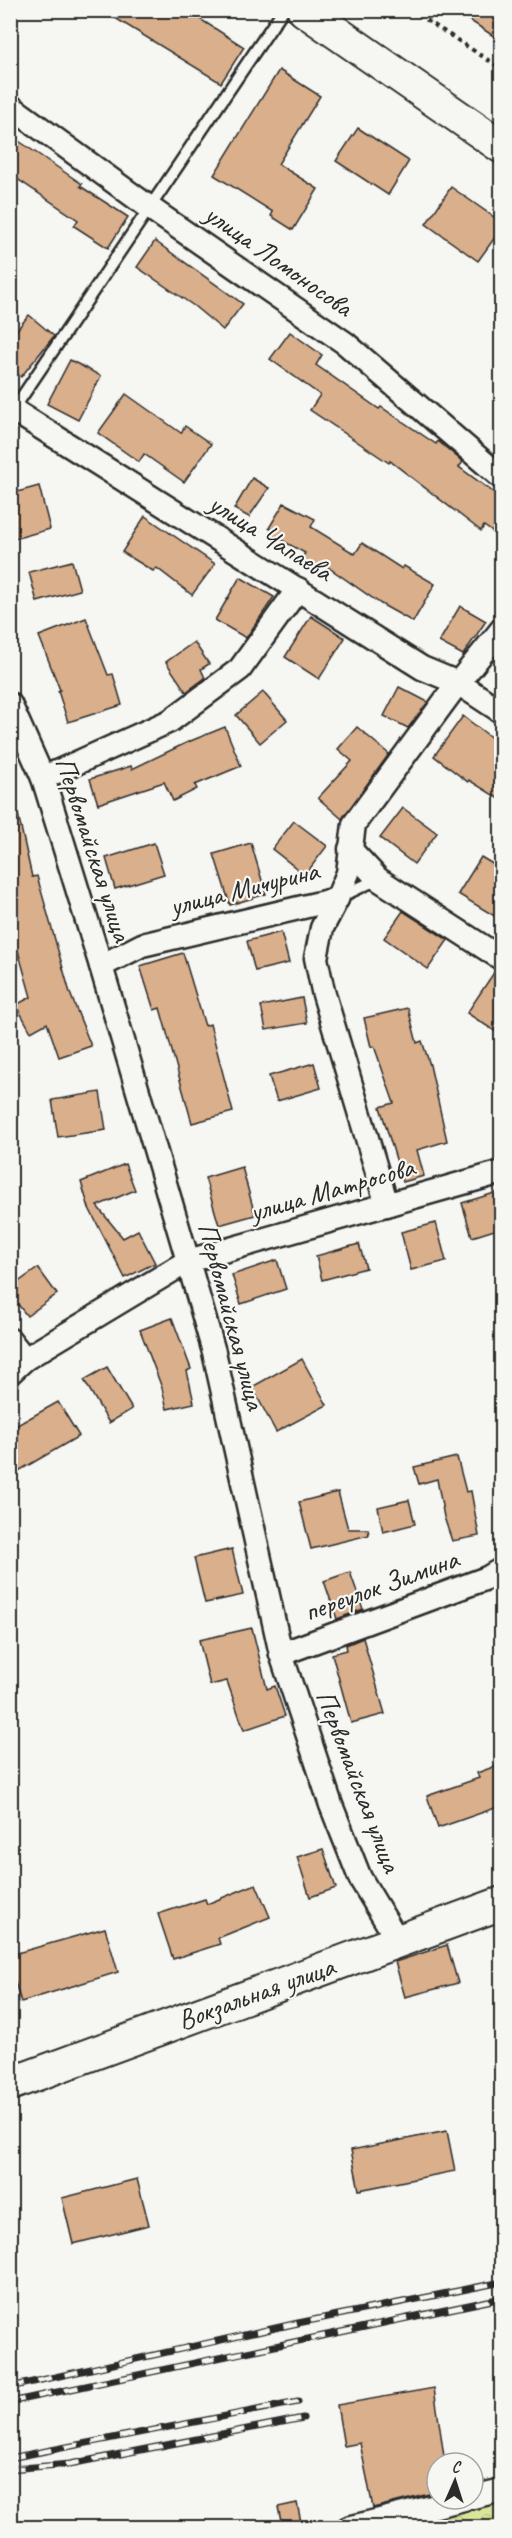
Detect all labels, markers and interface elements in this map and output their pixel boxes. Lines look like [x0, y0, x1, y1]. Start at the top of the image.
street label: улица Ломоносова [197, 195, 361, 325]
street label: улица Чапаева [201, 484, 341, 590]
street label: Первомайская улица [48, 752, 141, 947]
street label: улица Мичурина [164, 852, 324, 924]
street label: улица Матросова [244, 1148, 420, 1230]
street label: Первомайская улица [190, 1219, 274, 1415]
street label: переулок Зимина [299, 1540, 465, 1629]
street label: Первомайская улица [308, 1685, 410, 1879]
street label: Вокзальная улица [173, 1948, 341, 2038]
north arrow [425, 2451, 485, 2511]
text: С [451, 2457, 462, 2477]

